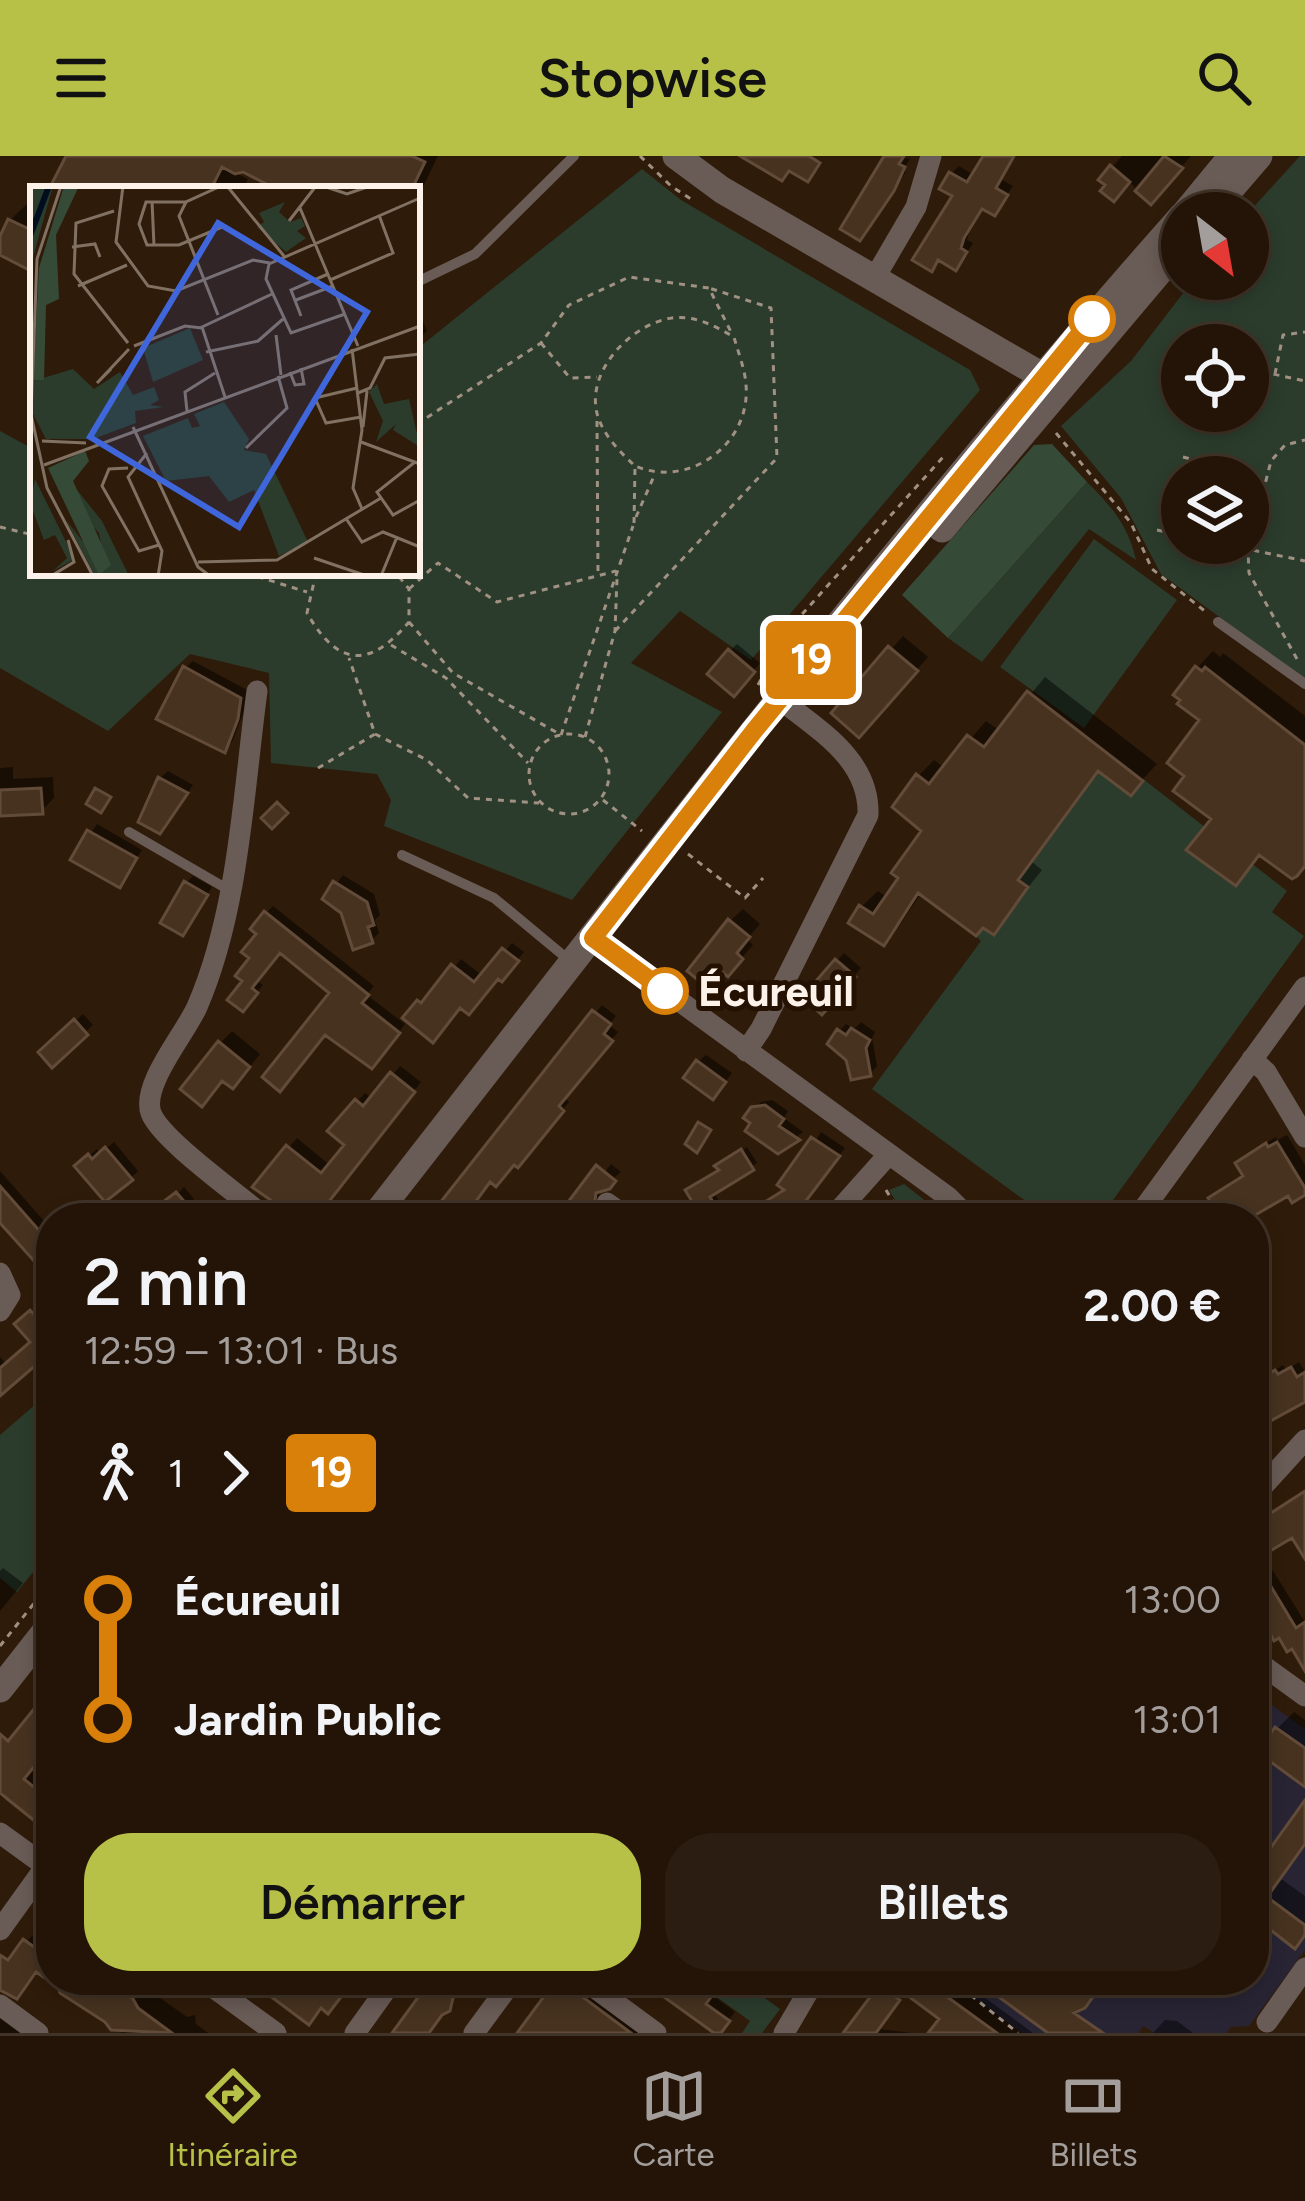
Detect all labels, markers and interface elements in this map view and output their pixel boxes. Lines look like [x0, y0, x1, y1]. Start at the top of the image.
icon: menu [48, 45, 114, 111]
icon: search [1191, 45, 1257, 111]
text: Stopwise [538, 46, 767, 111]
inset map [30, 186, 420, 576]
north arrow [1161, 192, 1269, 300]
map controls [1161, 192, 1269, 564]
unlabelled marker [1070, 297, 1114, 341]
button: locate [1161, 324, 1269, 432]
button: layers [1161, 456, 1269, 564]
line badge: 19 [757, 621, 865, 699]
text: 19 [790, 634, 832, 685]
place label: Écureuil [698, 966, 854, 1017]
marker: Écureuil [643, 969, 687, 1013]
text: 2 min [84, 1242, 248, 1322]
text: 2.00 € [1083, 1278, 1221, 1332]
text: 12:59 – 13:01 · Bus [84, 1327, 398, 1374]
icon: walk [84, 1440, 150, 1506]
icon: forward [202, 1440, 268, 1506]
text: 19 [310, 1447, 352, 1498]
text: 1 [168, 1450, 184, 1497]
text: Écureuil [174, 1572, 341, 1626]
text: 13:00 [1124, 1576, 1221, 1623]
text: Jardin Public [174, 1692, 442, 1746]
text: 13:01 [1133, 1696, 1221, 1743]
button: Démarrer [84, 1833, 641, 1971]
button: Billets [665, 1833, 1221, 1971]
tab: Itinéraire [167, 2063, 298, 2174]
tab: Carte [632, 2063, 715, 2174]
tab: Billets [1049, 2063, 1138, 2174]

